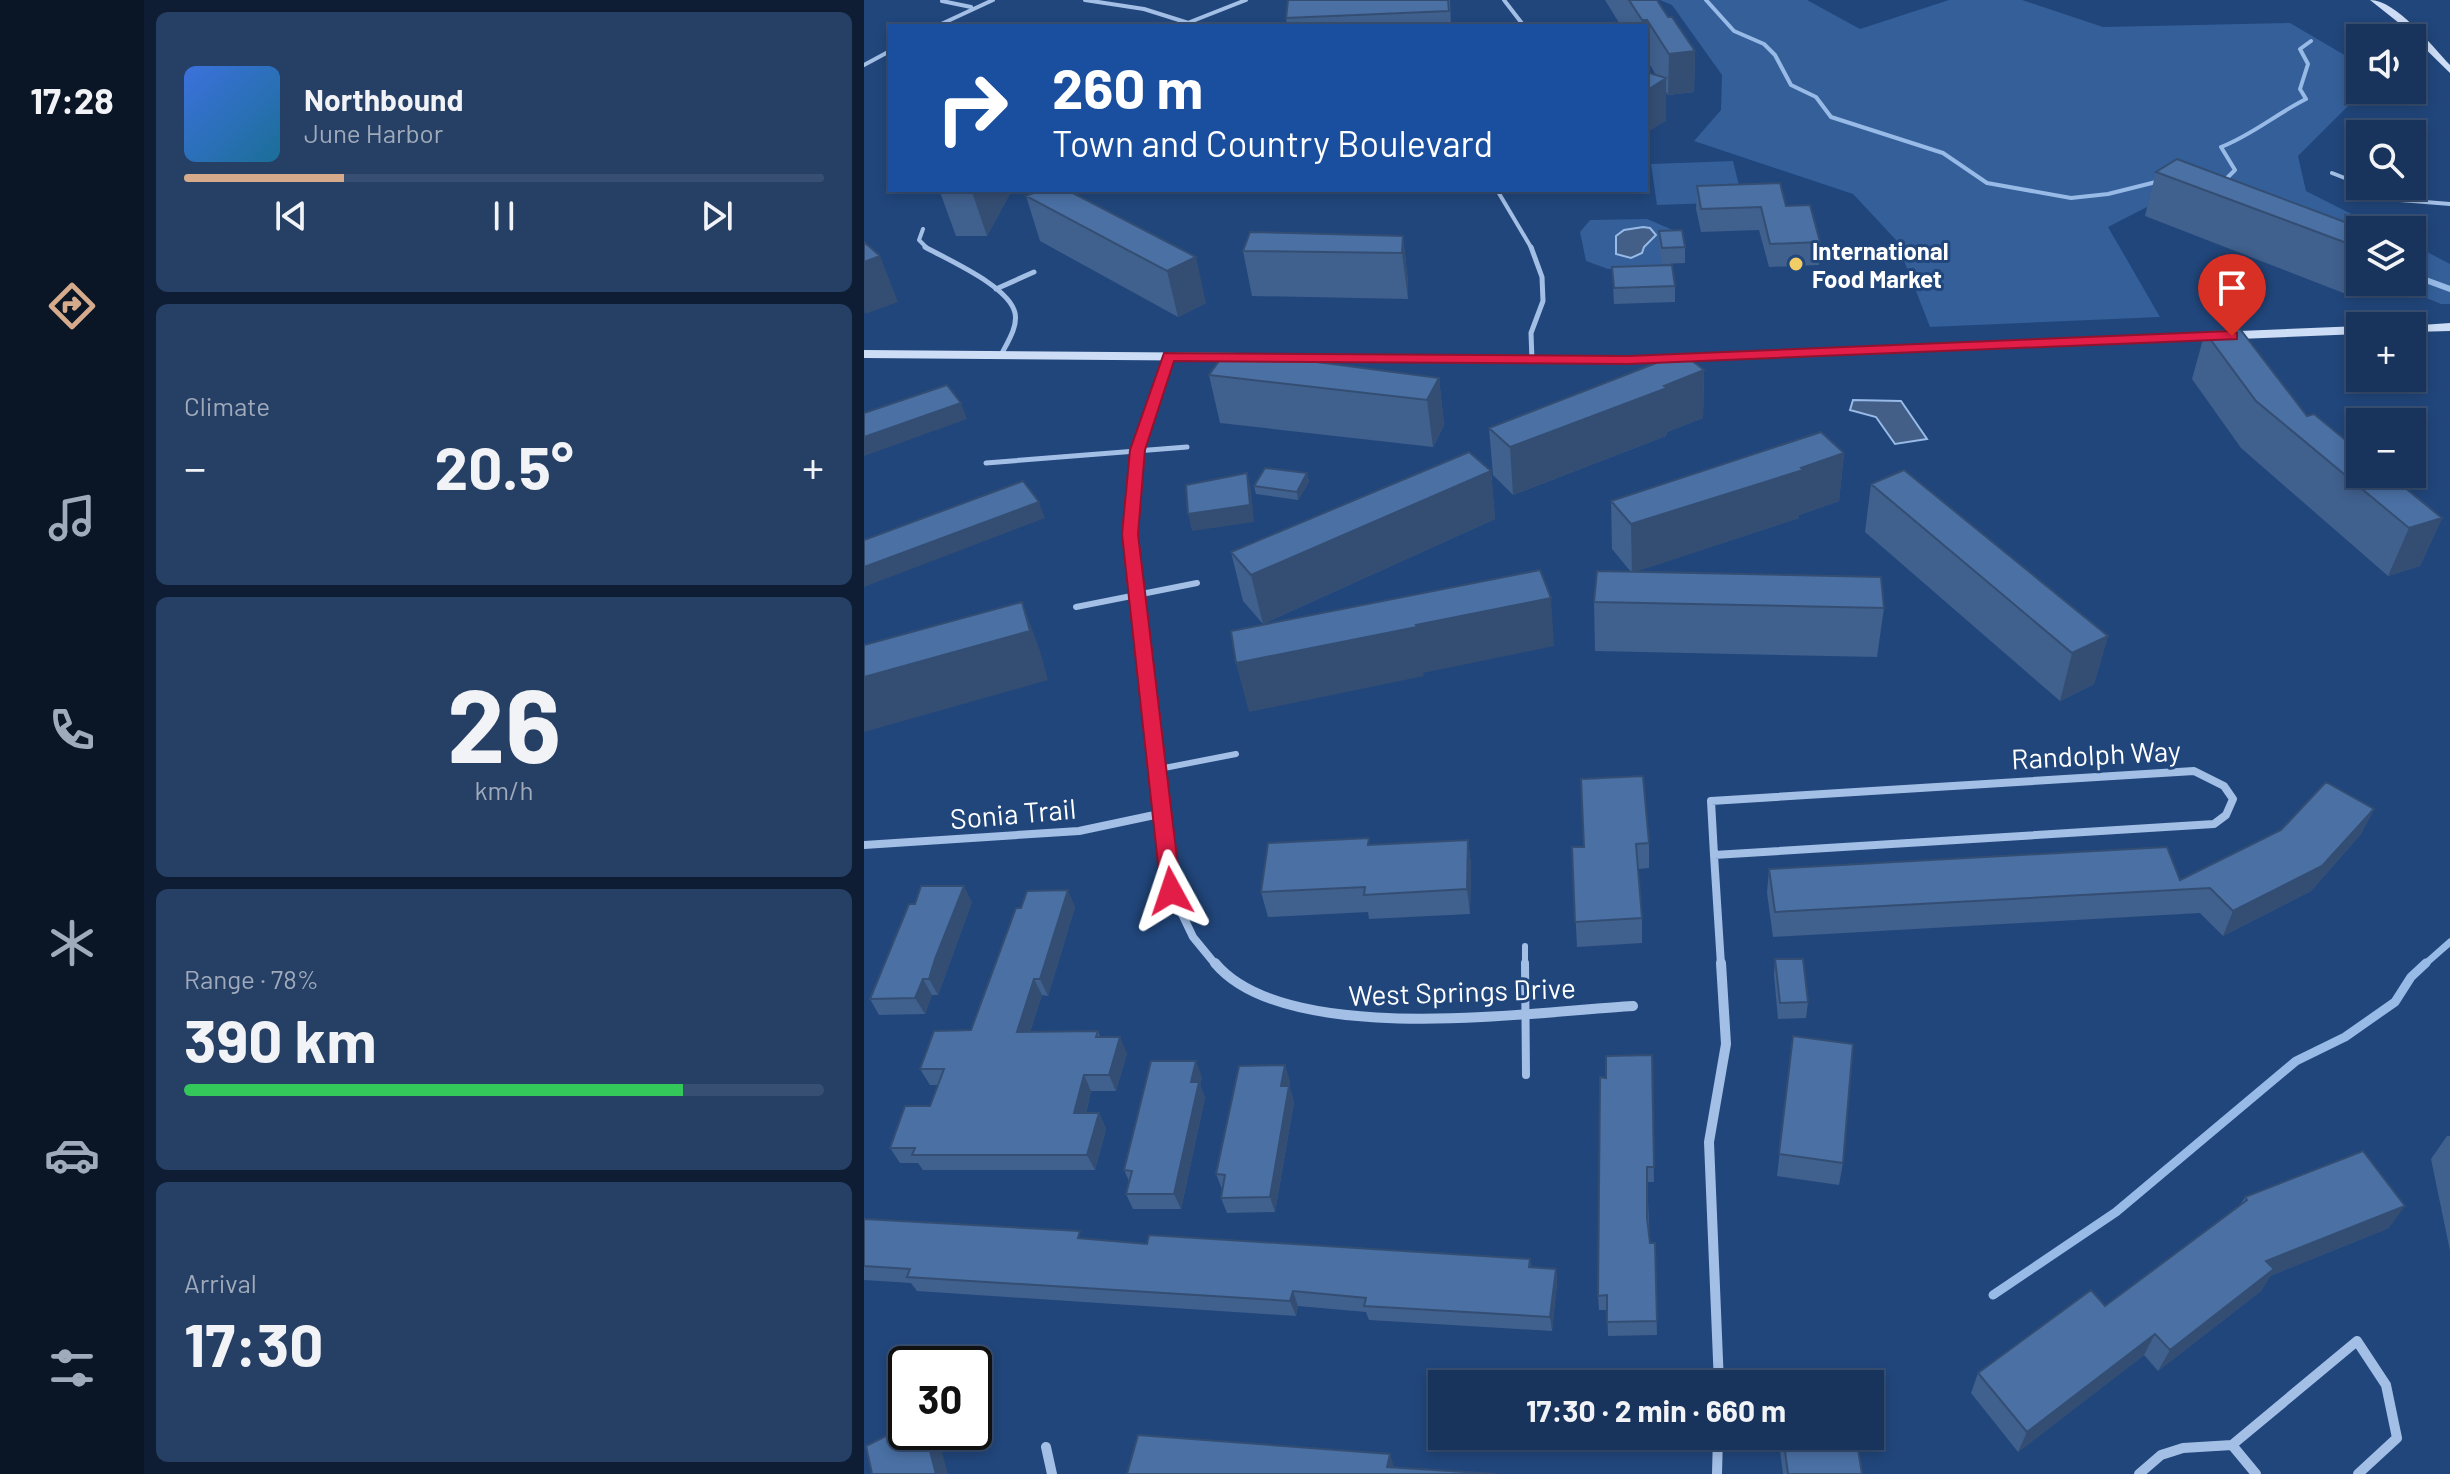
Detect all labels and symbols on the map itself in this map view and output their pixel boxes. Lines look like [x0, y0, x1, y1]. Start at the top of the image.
place label: International Food Market [1812, 236, 1949, 293]
pin [2198, 254, 2266, 336]
marker: International Food Market [1787, 255, 1805, 273]
street label: Randolph Way [2010, 733, 2182, 775]
street label: Sonia Trail [949, 791, 1077, 835]
position arrow [1129, 849, 1213, 933]
street label: West Springs Drive [1348, 970, 1576, 1012]
speed limit sign: 30 [888, 1346, 992, 1450]

